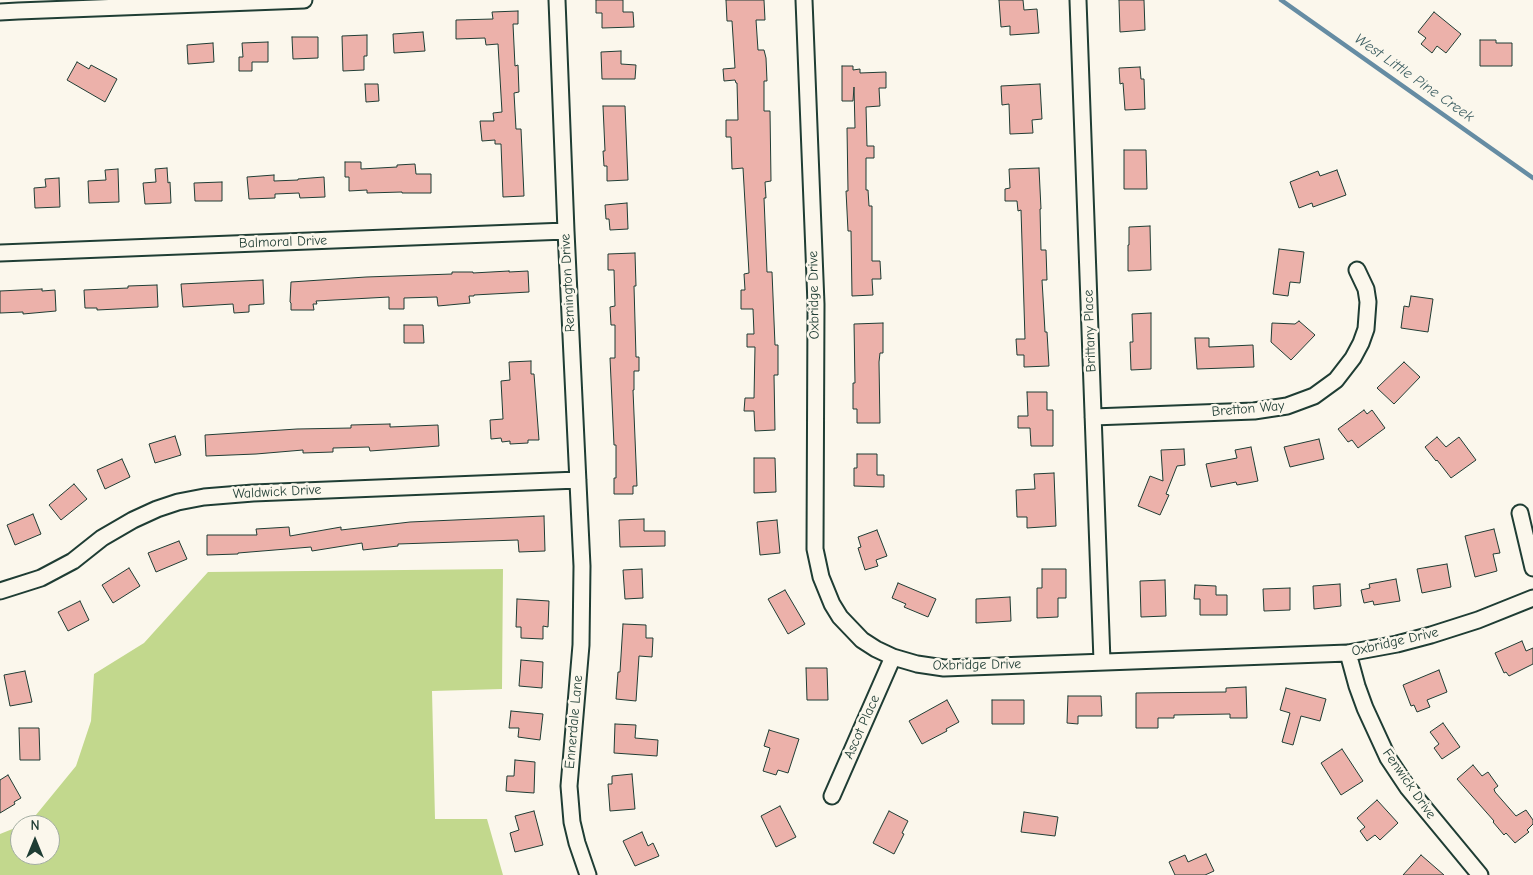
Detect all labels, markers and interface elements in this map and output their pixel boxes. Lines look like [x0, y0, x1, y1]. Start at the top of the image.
water label: West Little Pine Creek [1351, 30, 1477, 126]
street label: Balmoral Drive [239, 232, 327, 252]
street label: Remington Drive [557, 233, 579, 333]
street label: Oxbridge Drive [805, 251, 823, 339]
street label: Brittany Place [1080, 289, 1100, 373]
street label: Bretton Way [1211, 397, 1285, 421]
street label: Waldwick Drive [232, 481, 322, 503]
street label: Oxbridge Drive [1350, 624, 1440, 660]
street label: Oxbridge Drive [933, 656, 1021, 674]
street label: Ennerdale Lane [562, 674, 586, 770]
street label: Ascot Place [840, 692, 884, 762]
street label: Fenwick Drive [1379, 746, 1439, 822]
north arrow [10, 815, 60, 865]
text: N [30, 817, 40, 834]

